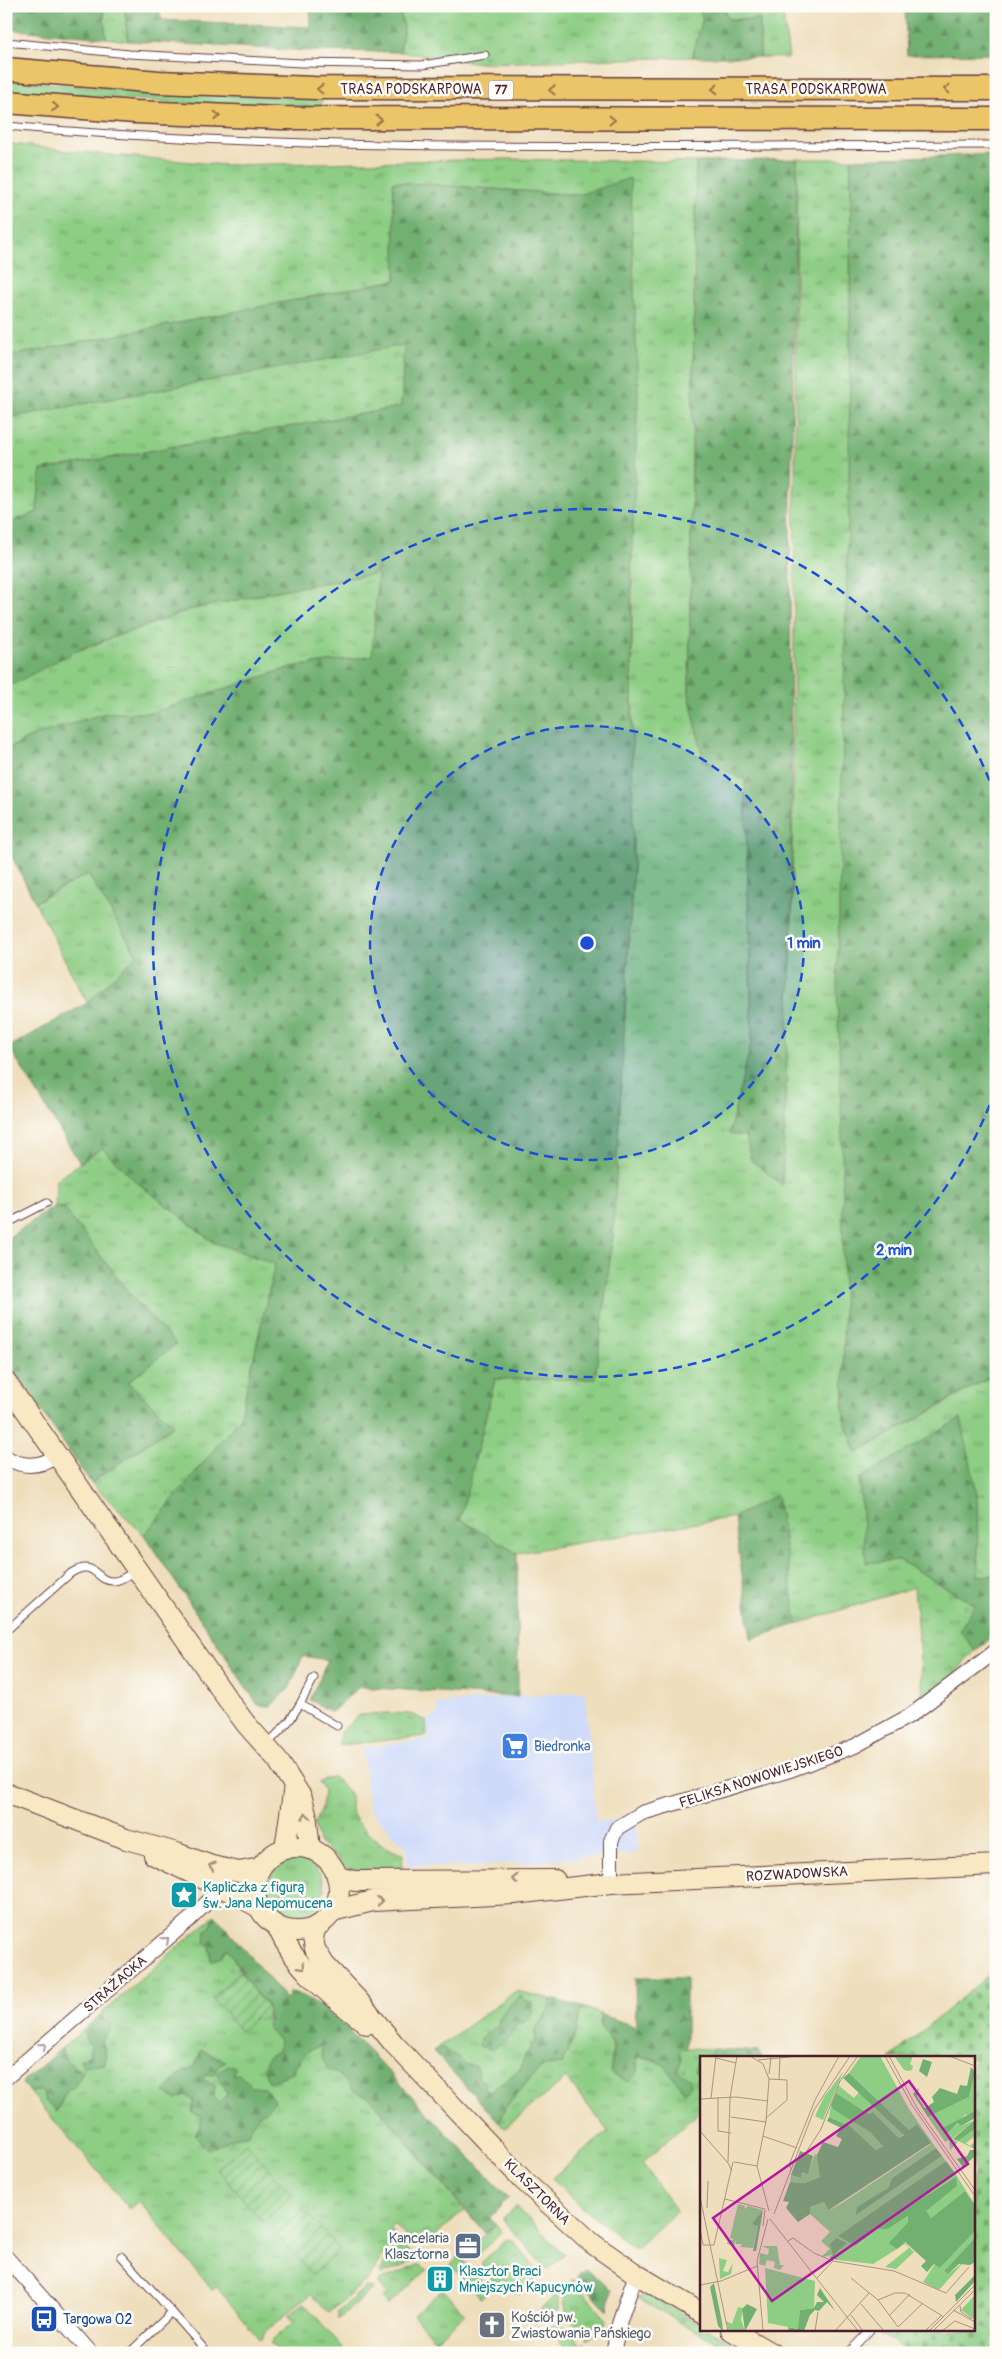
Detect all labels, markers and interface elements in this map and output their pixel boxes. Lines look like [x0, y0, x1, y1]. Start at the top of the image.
road number: 77 [488, 80, 514, 100]
street label: TRASA PODSKARPOWA [340, 81, 482, 98]
street label: TRASA PODSKARPOWA [745, 81, 887, 98]
one-way arrow [315, 83, 323, 94]
one-way arrow [710, 84, 718, 94]
one-way arrow [943, 84, 950, 94]
one-way arrow [548, 85, 556, 95]
one-way arrow [51, 101, 59, 112]
one-way arrow [213, 111, 221, 122]
one-way arrow [376, 114, 384, 125]
one-way arrow [608, 115, 616, 125]
centre of rings [578, 934, 596, 952]
text: 1 min [787, 934, 821, 953]
text: 2 min [876, 1241, 912, 1260]
supermarket icon: Biedronka [500, 1731, 530, 1761]
place label: Biedronka [534, 1738, 591, 1755]
street label: FELIKSA NOWOWIEJSKIEGO [677, 1742, 845, 1812]
one-way arrow [301, 1812, 312, 1820]
one-way arrow [209, 1861, 217, 1871]
street label: ROZWADOWSKA [746, 1863, 848, 1885]
one-way arrow [511, 1874, 519, 1884]
place label: Kapliczka z figurą św. Jana Nepomucena [203, 1879, 333, 1912]
place icon: Kapliczka z figurą św. Jana Nepomucena [169, 1880, 199, 1910]
one-way arrow [376, 1896, 384, 1907]
one-way arrow [160, 1937, 169, 1946]
street label: STRAŻACKA [80, 1952, 150, 2016]
one-way arrow [296, 1962, 305, 1971]
one-way arrow [38, 2043, 47, 2052]
inset map [700, 2056, 974, 2332]
street label: KLASZTORNA [500, 2155, 574, 2229]
place label: Kancelaria Klasztorna [385, 2230, 449, 2263]
office icon: Kancelaria Klasztorna [453, 2231, 483, 2261]
place label: Klasztor Braci Mniejszych Kapucynów [459, 2263, 593, 2296]
building icon: Klasztor Braci Mniejszych Kapucynów [425, 2264, 455, 2294]
bus stop icon: Targowa 02 [29, 2304, 59, 2334]
place label: Kościół pw. Zwiastowania Pańskiego [511, 2309, 652, 2342]
church icon: Kościół pw. Zwiastowania Pańskiego [477, 2310, 507, 2340]
place label: Targowa 02 [63, 2311, 132, 2328]

